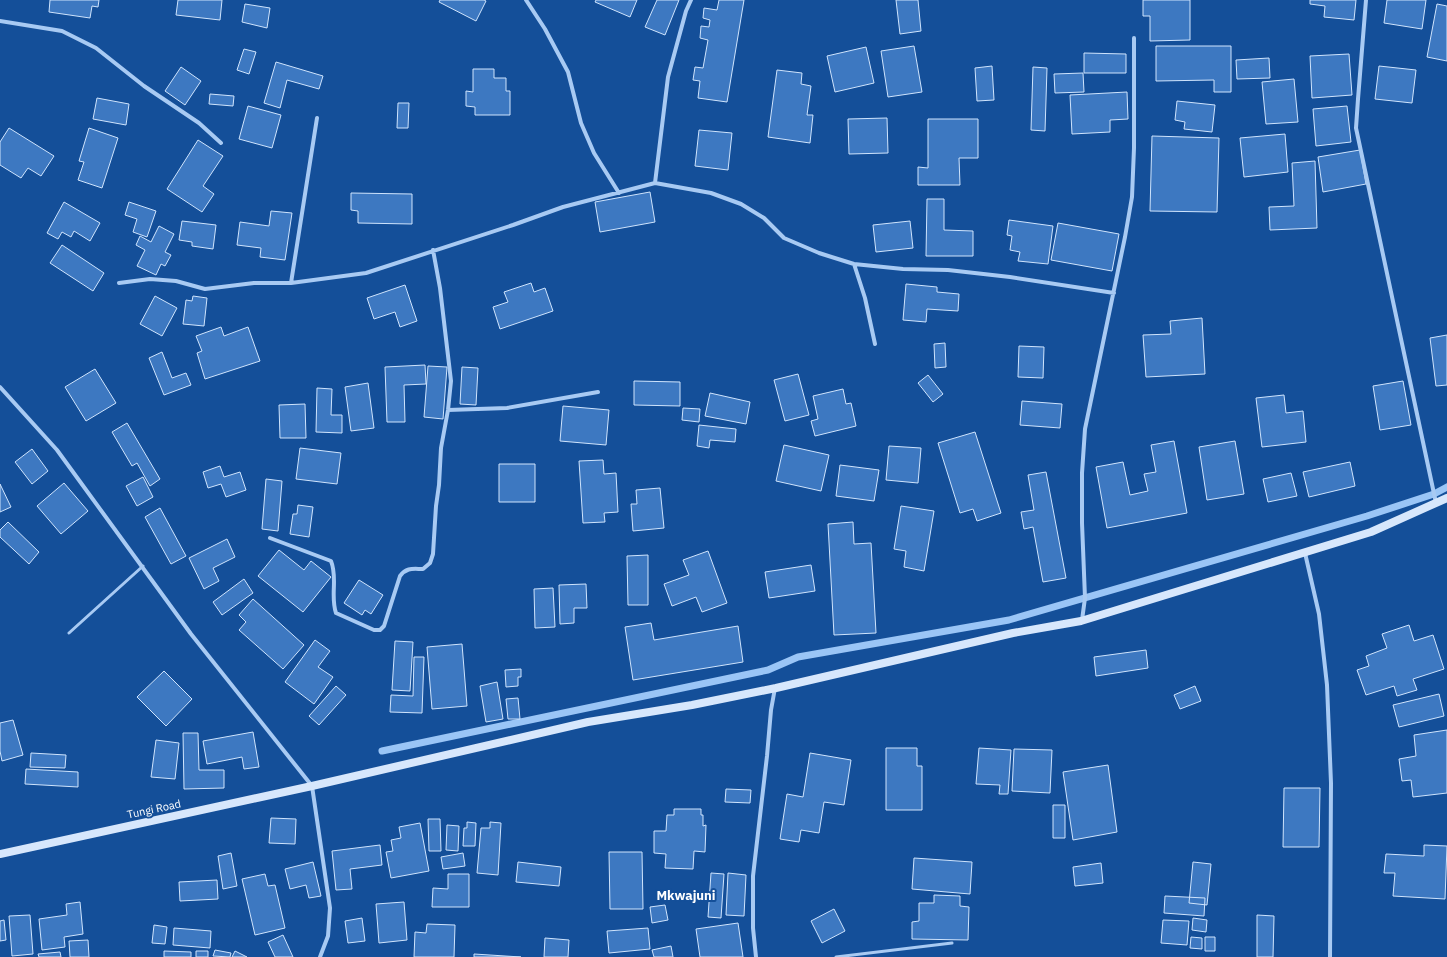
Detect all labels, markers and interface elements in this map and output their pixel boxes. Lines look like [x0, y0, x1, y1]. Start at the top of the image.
street label: Tungi Road [126, 796, 182, 822]
district label: Mkwajuni [656, 887, 716, 904]

